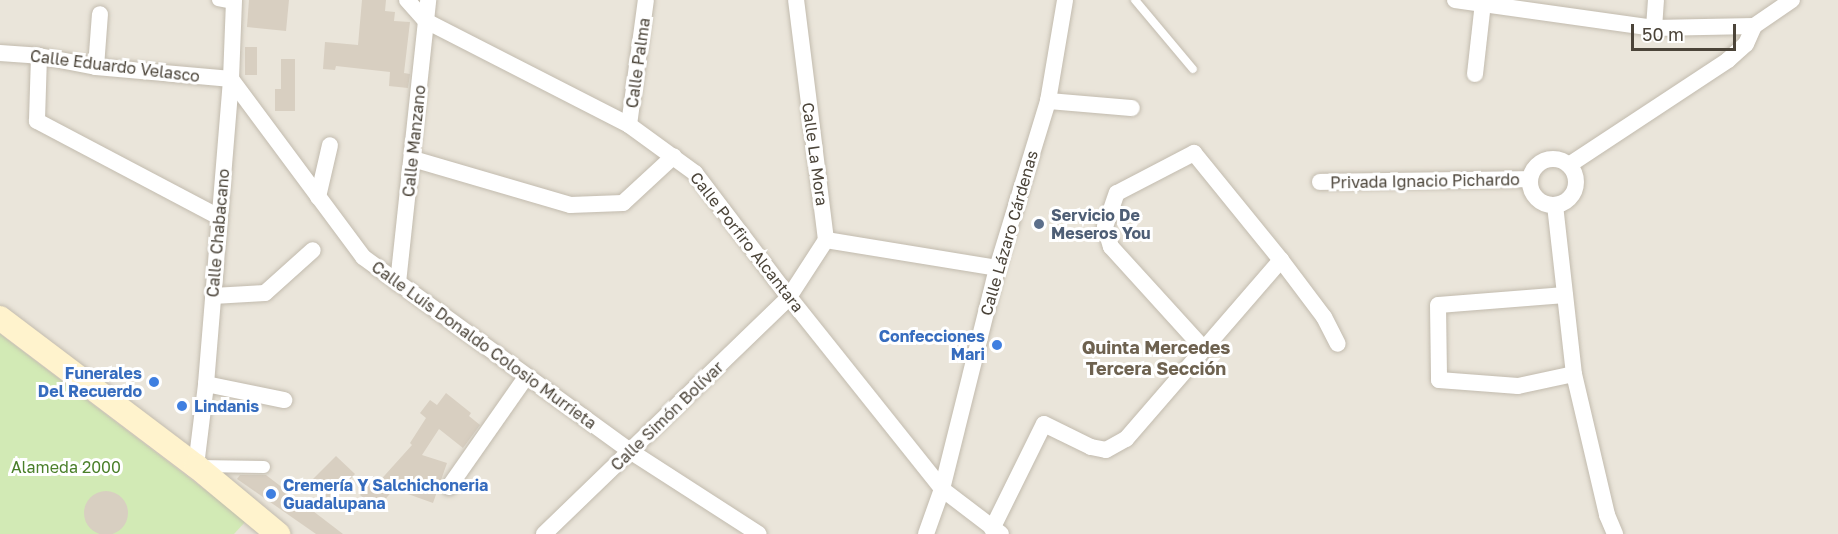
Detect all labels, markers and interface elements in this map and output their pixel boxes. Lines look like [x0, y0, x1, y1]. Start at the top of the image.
scale bar [1634, 12, 1739, 50]
street label: Calle Palma [622, 17, 654, 109]
text: 50 m [1642, 23, 1684, 45]
street label: Calle Eduardo Velasco [29, 46, 201, 86]
street label: Calle Manzano [399, 84, 429, 198]
street label: Calle La Mora [798, 101, 832, 207]
street label: Calle Lázaro Cárdenas [976, 148, 1042, 318]
street label: Calle Chabacano [203, 168, 233, 298]
street label: Calle Porfiro Alcantara [686, 168, 808, 316]
street label: Privada Ignacio Pichardo [1330, 170, 1520, 192]
place label: Servicio De Meseros You [1051, 205, 1151, 243]
marker: Servicio De Meseros You [1032, 217, 1046, 231]
street label: Calle Luis Donaldo Colosio Murrieta [368, 257, 600, 433]
place label: Confecciones Mari [879, 326, 985, 364]
district label: Quinta Mercedes Tercera Sección [1082, 337, 1230, 380]
marker: Confecciones Mari [990, 338, 1004, 352]
street label: Calle Simón Bolívar [607, 357, 727, 475]
place label: Funerales Del Recuerdo [38, 363, 142, 401]
marker: Funerales Del Recuerdo [147, 375, 161, 389]
place label: Lindanis [194, 396, 259, 416]
marker: Lindanis [175, 399, 189, 413]
park label: Alameda 2000 [11, 457, 121, 477]
place label: Cremería Y Salchichoneria Guadalupana [283, 475, 488, 513]
marker: Cremería Y Salchichoneria Guadalupana [264, 487, 278, 501]

